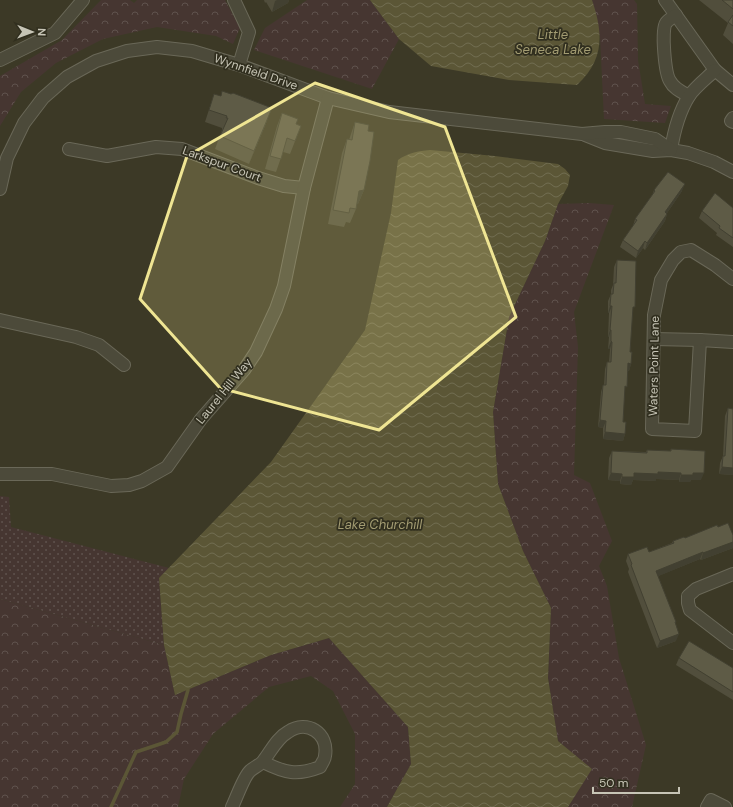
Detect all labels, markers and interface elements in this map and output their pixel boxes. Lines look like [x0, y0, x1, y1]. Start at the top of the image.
north arrow [12, 12, 52, 52]
water label: Little Seneca Lake [515, 26, 591, 58]
text: N [35, 28, 49, 36]
street label: Wynnfield Drive [212, 50, 300, 94]
street label: Larkspur Court [180, 142, 264, 186]
street label: Waters Point Lane [645, 316, 663, 416]
street label: Laurel Hill Way [193, 355, 256, 427]
water label: Lake Churchill [338, 516, 423, 533]
scale bar [593, 769, 679, 795]
text: 50 m [599, 775, 628, 791]

